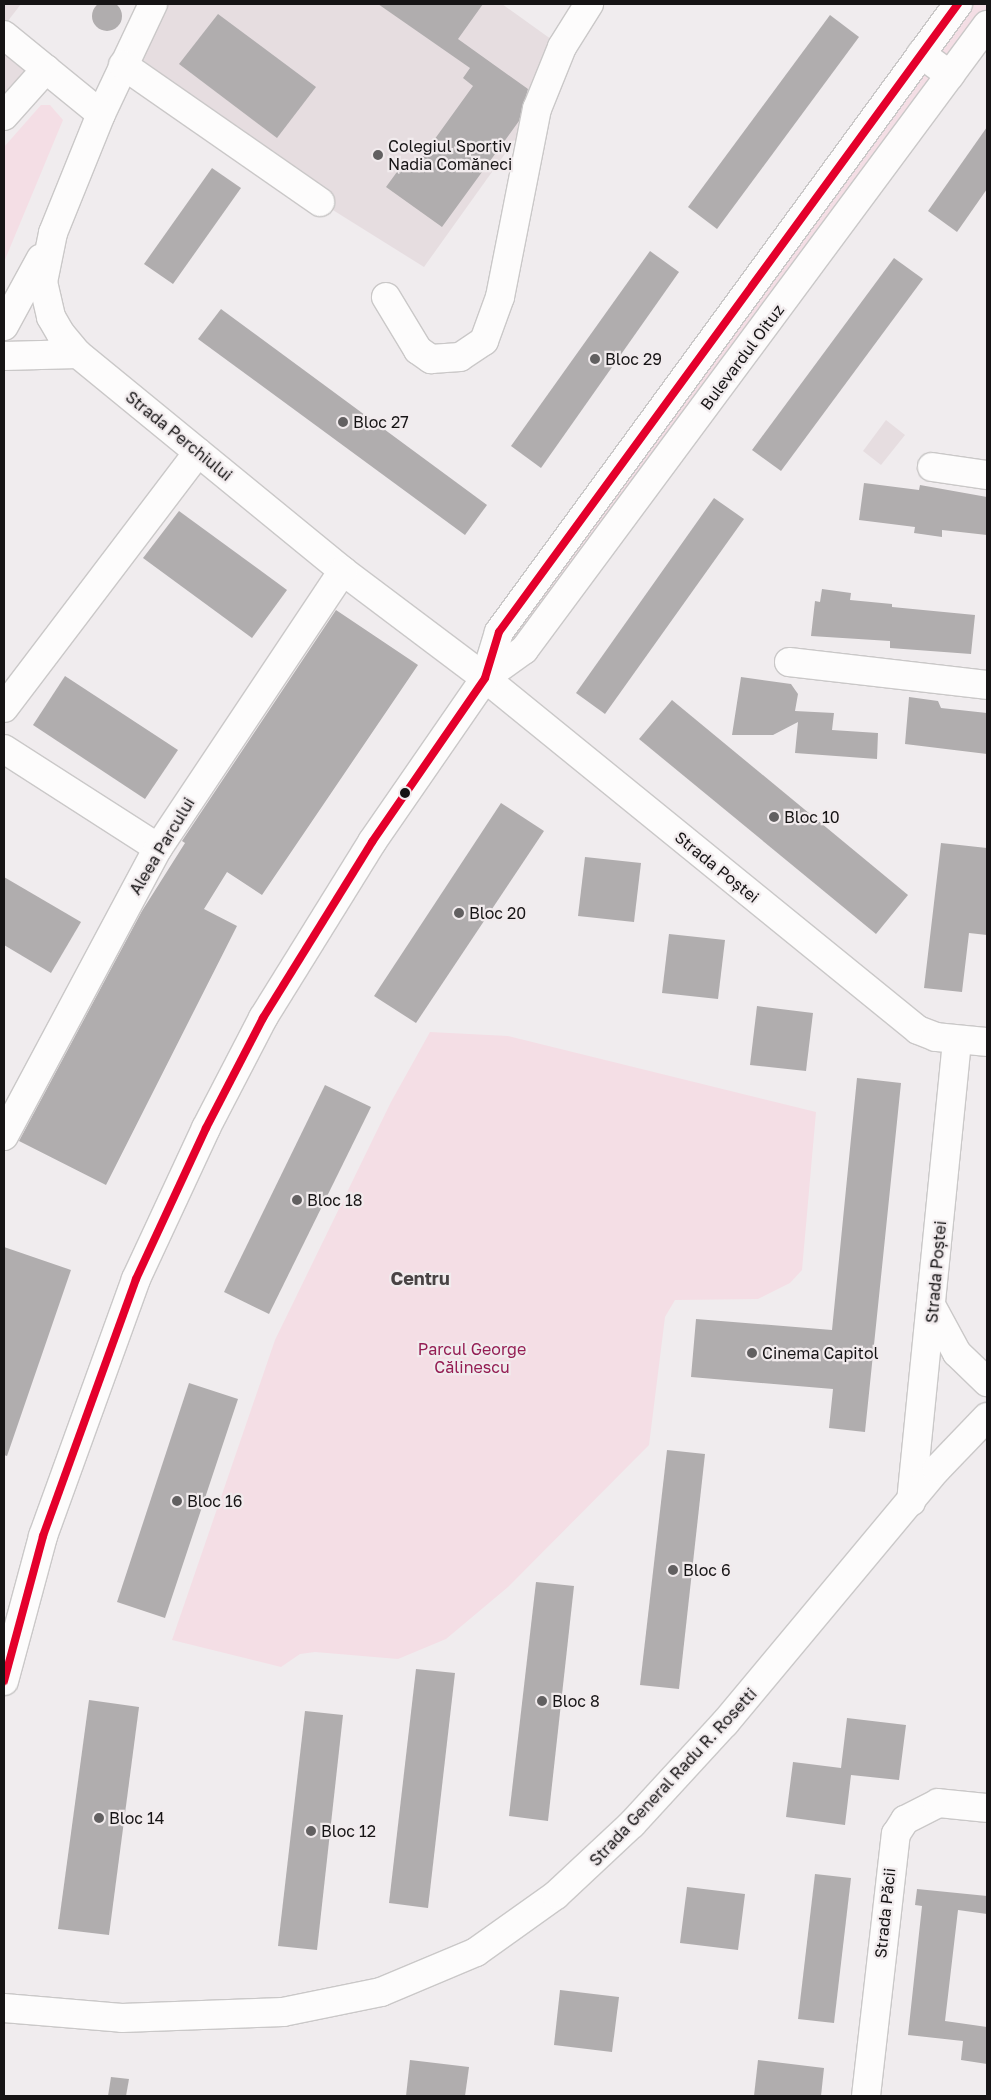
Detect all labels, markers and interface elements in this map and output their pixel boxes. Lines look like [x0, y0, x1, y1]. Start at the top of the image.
place label: Colegiul Sportiv Nadia Comăneci [388, 136, 512, 174]
marker: Colegiul Sportiv Nadia Comăneci [372, 149, 384, 161]
street label: Bulevardul Oituz [696, 301, 788, 413]
place label: Bloc 29 [605, 349, 662, 369]
marker: Bloc 29 [589, 353, 601, 365]
street label: Strada Perchiului [122, 387, 236, 485]
place label: Bloc 27 [353, 412, 409, 432]
marker: Bloc 27 [337, 416, 349, 428]
unlabelled marker [400, 788, 410, 798]
street label: Aleea Parcului [125, 794, 199, 898]
place label: Bloc 10 [784, 807, 840, 827]
marker: Bloc 10 [768, 811, 780, 823]
street label: Strada Poștei [671, 827, 763, 907]
place label: Bloc 20 [469, 903, 526, 923]
marker: Bloc 20 [453, 907, 465, 919]
place label: Bloc 18 [307, 1190, 363, 1210]
marker: Bloc 18 [291, 1194, 303, 1206]
street label: Strada Poștei [922, 1220, 950, 1324]
district label: Centru [390, 1267, 450, 1289]
park label: Parcul George Călinescu [418, 1339, 526, 1377]
place label: Cinema Capitol [762, 1343, 879, 1363]
marker: Cinema Capitol [746, 1347, 758, 1359]
place label: Bloc 16 [187, 1491, 242, 1511]
marker: Bloc 16 [171, 1495, 183, 1507]
place label: Bloc 6 [683, 1560, 731, 1580]
marker: Bloc 6 [667, 1564, 679, 1576]
street label: Strada General Radu R. Rosetti [585, 1684, 761, 1870]
place label: Bloc 8 [552, 1691, 600, 1711]
marker: Bloc 8 [536, 1695, 548, 1707]
place label: Bloc 14 [109, 1808, 165, 1828]
marker: Bloc 14 [93, 1812, 105, 1824]
place label: Bloc 12 [321, 1821, 376, 1841]
marker: Bloc 12 [305, 1825, 317, 1837]
street label: Strada Păcii [871, 1867, 899, 1959]

